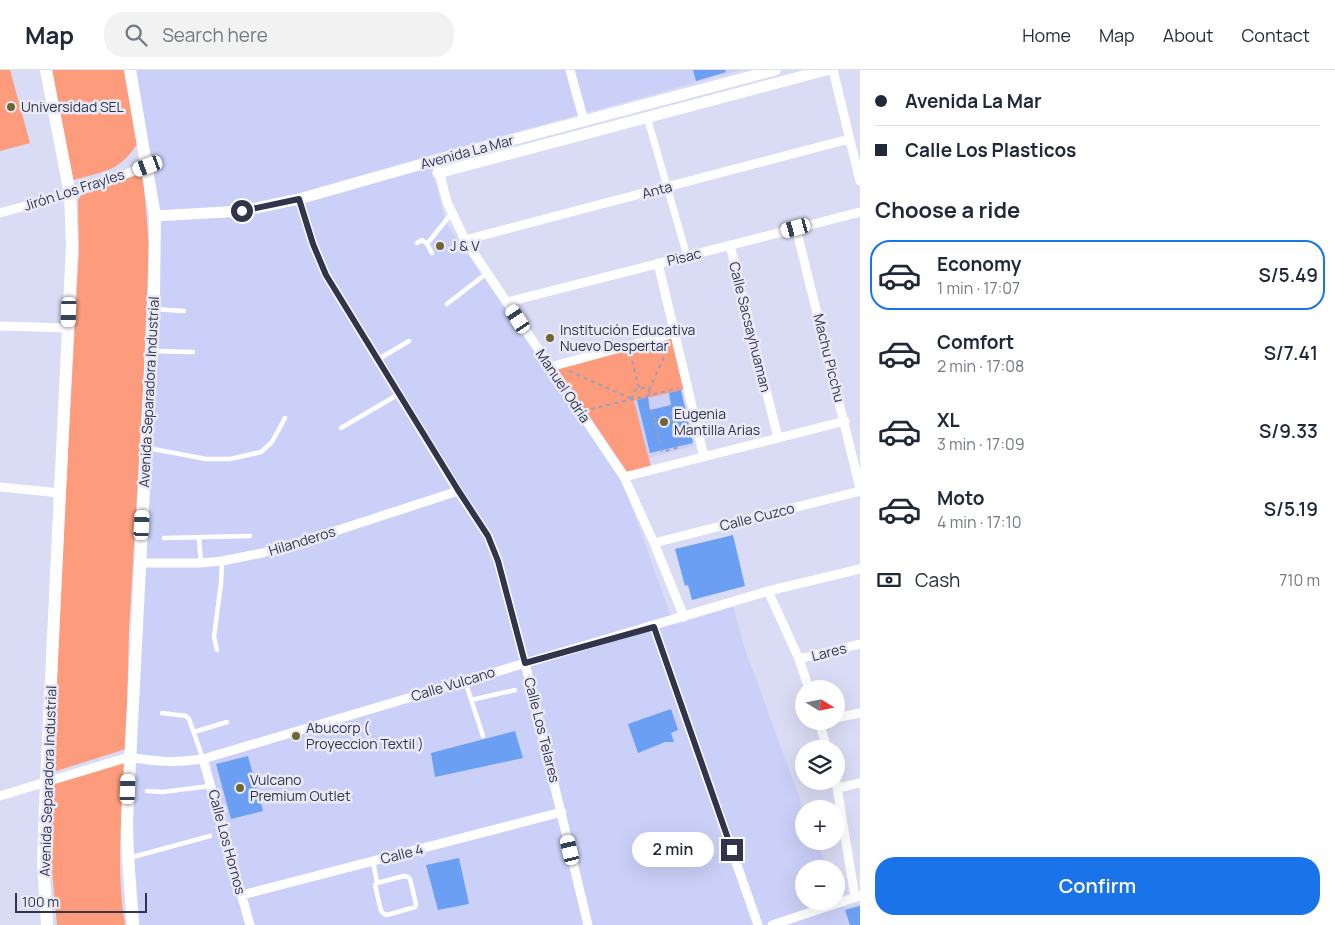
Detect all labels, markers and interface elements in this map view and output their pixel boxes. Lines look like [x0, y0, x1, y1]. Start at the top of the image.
search box [104, 12, 454, 57]
text: Map [25, 18, 74, 51]
icon: search [122, 21, 150, 49]
text: Search here [162, 22, 268, 48]
text: Home [1022, 23, 1071, 47]
text: Map [1099, 23, 1135, 47]
text: About [1163, 23, 1213, 47]
text: Contact [1241, 23, 1310, 47]
text: Avenida La Mar [905, 88, 1042, 114]
place label: Universidad SEL [21, 97, 124, 116]
marker: Universidad SEL [5, 101, 17, 113]
street label: Avenida La Mar [418, 130, 516, 173]
text: Calle Los Plasticos [905, 137, 1076, 163]
car [131, 154, 164, 178]
street label: Jirón Los Frayles [21, 164, 127, 215]
street label: Anta [640, 176, 674, 203]
text: Choose a ride [875, 195, 1020, 225]
route start [231, 200, 253, 222]
car [779, 217, 812, 239]
place label: J & V [450, 236, 480, 255]
marker: J & V [434, 240, 446, 252]
street label: Pisac [665, 243, 703, 270]
text: Economy [937, 251, 1021, 277]
icon: car [877, 253, 922, 298]
street label: Calle Sacsayhuaman [725, 260, 776, 394]
text: S/5.49 [1258, 262, 1318, 288]
text: 1 min · 17:07 [937, 277, 1020, 299]
street label: Avenida Separadora Industrial [134, 296, 163, 488]
car [60, 297, 77, 327]
car [503, 302, 532, 336]
street label: Machu Picchu [809, 312, 850, 404]
place label: Institución Educativa Nuevo Despertar [560, 320, 695, 355]
text: Comfort [937, 329, 1014, 355]
icon: car [877, 331, 922, 376]
marker: Institución Educativa Nuevo Despertar [544, 332, 556, 344]
text: S/7.41 [1264, 340, 1318, 366]
street label: Manuel Odría [532, 345, 595, 426]
text: 2 min · 17:08 [937, 355, 1024, 377]
place label: Eugenia Mantilla Arias [674, 404, 760, 439]
text: XL [937, 407, 960, 433]
icon: car [877, 409, 922, 454]
marker: Eugenia Mantilla Arias [658, 416, 670, 428]
text: S/9.33 [1259, 418, 1318, 444]
text: 3 min · 17:09 [937, 433, 1025, 455]
text: Moto [937, 485, 984, 511]
icon: car [877, 487, 922, 532]
text: S/5.19 [1264, 496, 1318, 522]
street label: Calle Cuzco [718, 498, 796, 535]
car [133, 510, 150, 540]
text: 4 min · 17:10 [937, 511, 1022, 533]
street label: Hilanderos [266, 521, 338, 560]
icon: cash [875, 566, 903, 594]
text: Cash [915, 567, 960, 593]
text: 710 m [1279, 569, 1320, 591]
street label: Lares [809, 638, 848, 665]
street label: Calle Vulcano [408, 662, 497, 705]
street label: Calle Los Telares [520, 675, 565, 784]
north arrow [795, 680, 845, 730]
map controls [795, 680, 845, 910]
street label: Avenida Separadora Industrial [35, 685, 60, 877]
place label: Abucorp ( Proyeccion Textil ) [306, 718, 424, 753]
marker: Abucorp ( Proyeccion Textil ) [290, 730, 302, 742]
button: layers [795, 740, 845, 790]
place label: Vulcano Premium Outlet [250, 770, 351, 805]
car [119, 774, 136, 804]
marker: Vulcano Premium Outlet [234, 782, 246, 794]
street label: Calle Los Hornos [204, 787, 251, 896]
button: + [795, 800, 845, 850]
callout: 2 min [632, 832, 714, 868]
car [559, 834, 580, 866]
text: 2 min [653, 838, 693, 860]
street label: Calle 4 [378, 839, 425, 868]
route end [721, 839, 743, 861]
button: Confirm [875, 857, 1320, 915]
button: − [795, 860, 845, 910]
scale bar [15, 890, 148, 913]
text: 100 m [22, 892, 59, 911]

